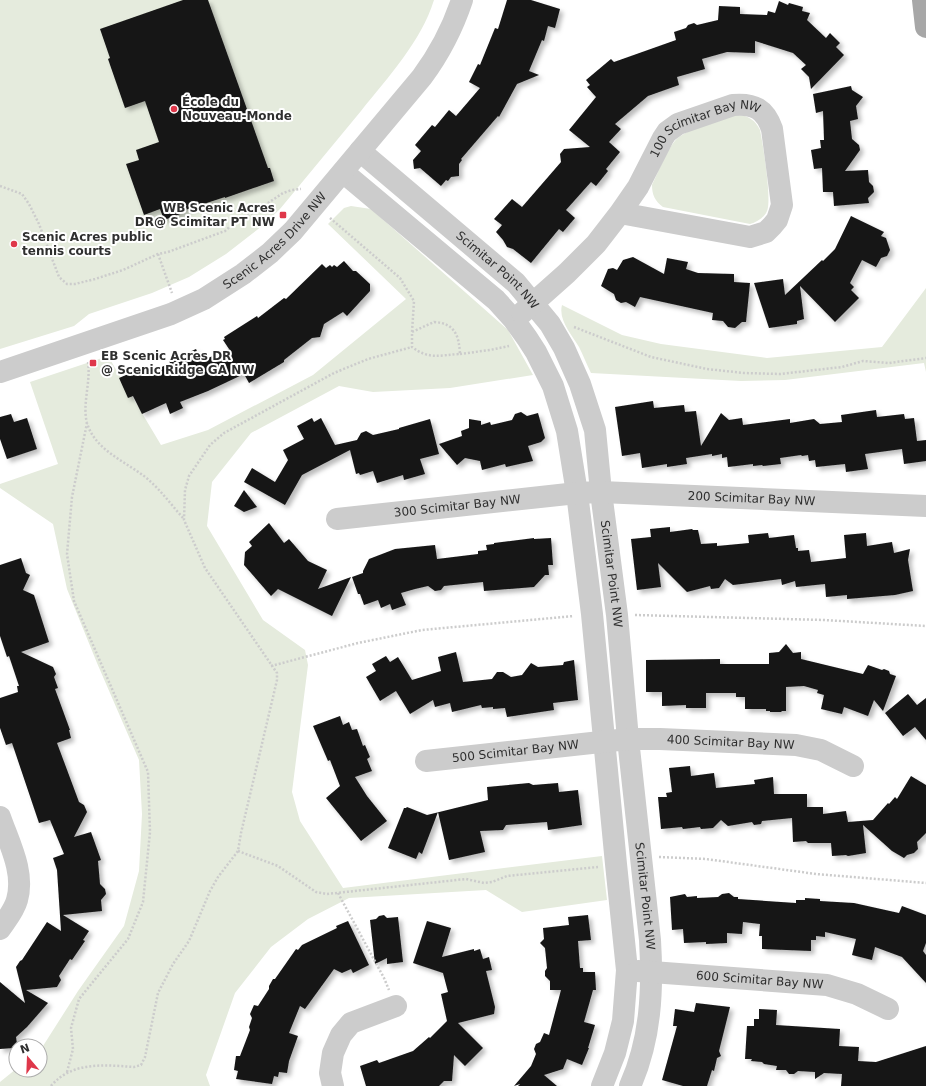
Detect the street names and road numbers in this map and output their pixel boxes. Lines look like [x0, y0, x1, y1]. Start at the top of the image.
street label: 100 Scimitar Bay NW [647, 97, 763, 160]
street label: Scenic Acres Drive NW [220, 190, 329, 292]
street label: Scimitar Point NW [453, 228, 542, 312]
street label: 200 Scimitar Bay NW [687, 489, 816, 508]
street label: 300 Scimitar Bay NW [393, 492, 522, 520]
street label: Scimitar Point NW [598, 519, 625, 628]
street label: 400 Scimitar Bay NW [667, 732, 795, 752]
street label: 500 Scimitar Bay NW [451, 737, 580, 765]
street label: Scimitar Point NW [632, 842, 658, 950]
street label: 600 Scimitar Bay NW [696, 968, 824, 992]

